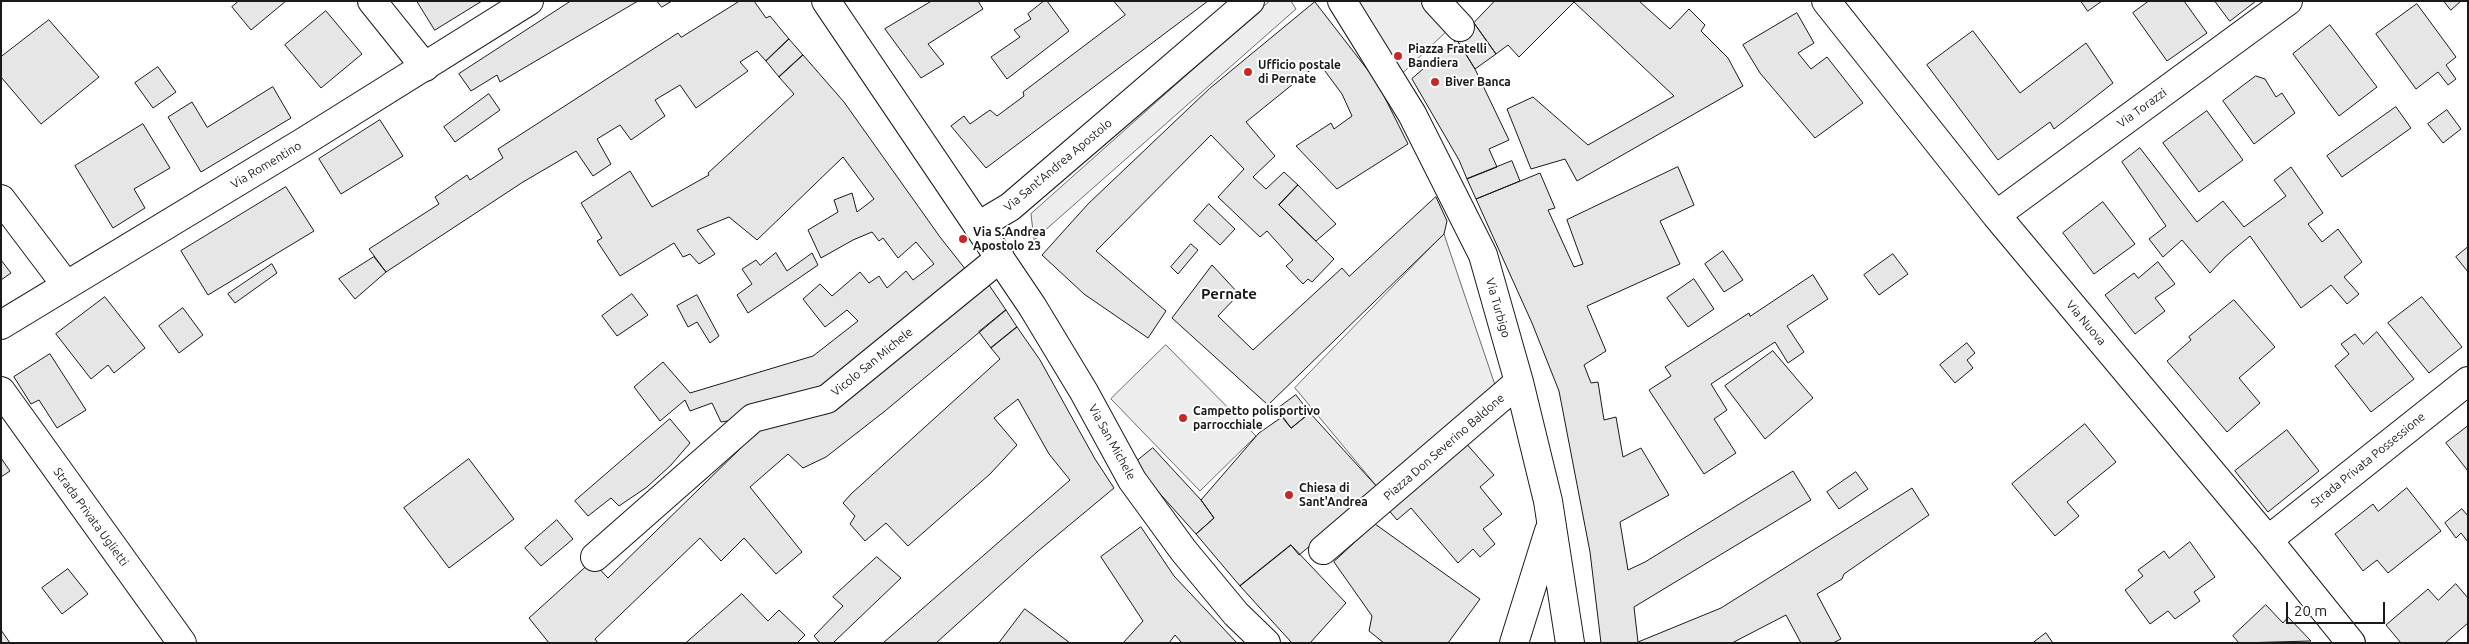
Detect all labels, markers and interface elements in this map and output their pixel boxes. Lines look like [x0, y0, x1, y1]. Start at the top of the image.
place label: Piazza Fratelli Bandiera [1408, 42, 1487, 70]
marker: Piazza Fratelli Bandiera [1392, 50, 1404, 62]
place label: Ufficio postale di Pernate [1258, 58, 1341, 86]
marker: Ufficio postale di Pernate [1242, 66, 1254, 78]
place label: Biver Banca [1445, 75, 1511, 89]
marker: Biver Banca [1429, 76, 1441, 88]
street label: Via Torazzi [2114, 85, 2170, 131]
street label: Via Sant'Andrea Apostolo [1001, 116, 1115, 214]
street label: Via Romentino [228, 138, 304, 192]
place label: Via S.Andrea Apostolo 23 [973, 225, 1046, 253]
marker: Via S.Andrea Apostolo 23 [957, 233, 969, 245]
street label: Via Turbigo [1483, 276, 1513, 340]
district label: Pernate [1201, 285, 1257, 303]
street label: Via Nuova [2063, 298, 2109, 348]
street label: Vicolo San Michele [828, 325, 916, 399]
street label: Piazza Don Severino Baldone [1381, 391, 1507, 503]
street label: Via San Michele [1085, 402, 1139, 482]
place label: Campetto polisportivo parrocchiale [1193, 404, 1320, 432]
street label: Strada Privata Possessione [2308, 409, 2428, 511]
marker: Campetto polisportivo parrocchiale [1177, 412, 1189, 424]
street label: Strada Privata Uglietti [50, 465, 132, 569]
place label: Chiesa di Sant'Andrea [1299, 481, 1368, 509]
marker: Chiesa di Sant'Andrea [1283, 489, 1295, 501]
scale bar [2289, 592, 2388, 624]
text: 20 m [2294, 602, 2327, 619]

